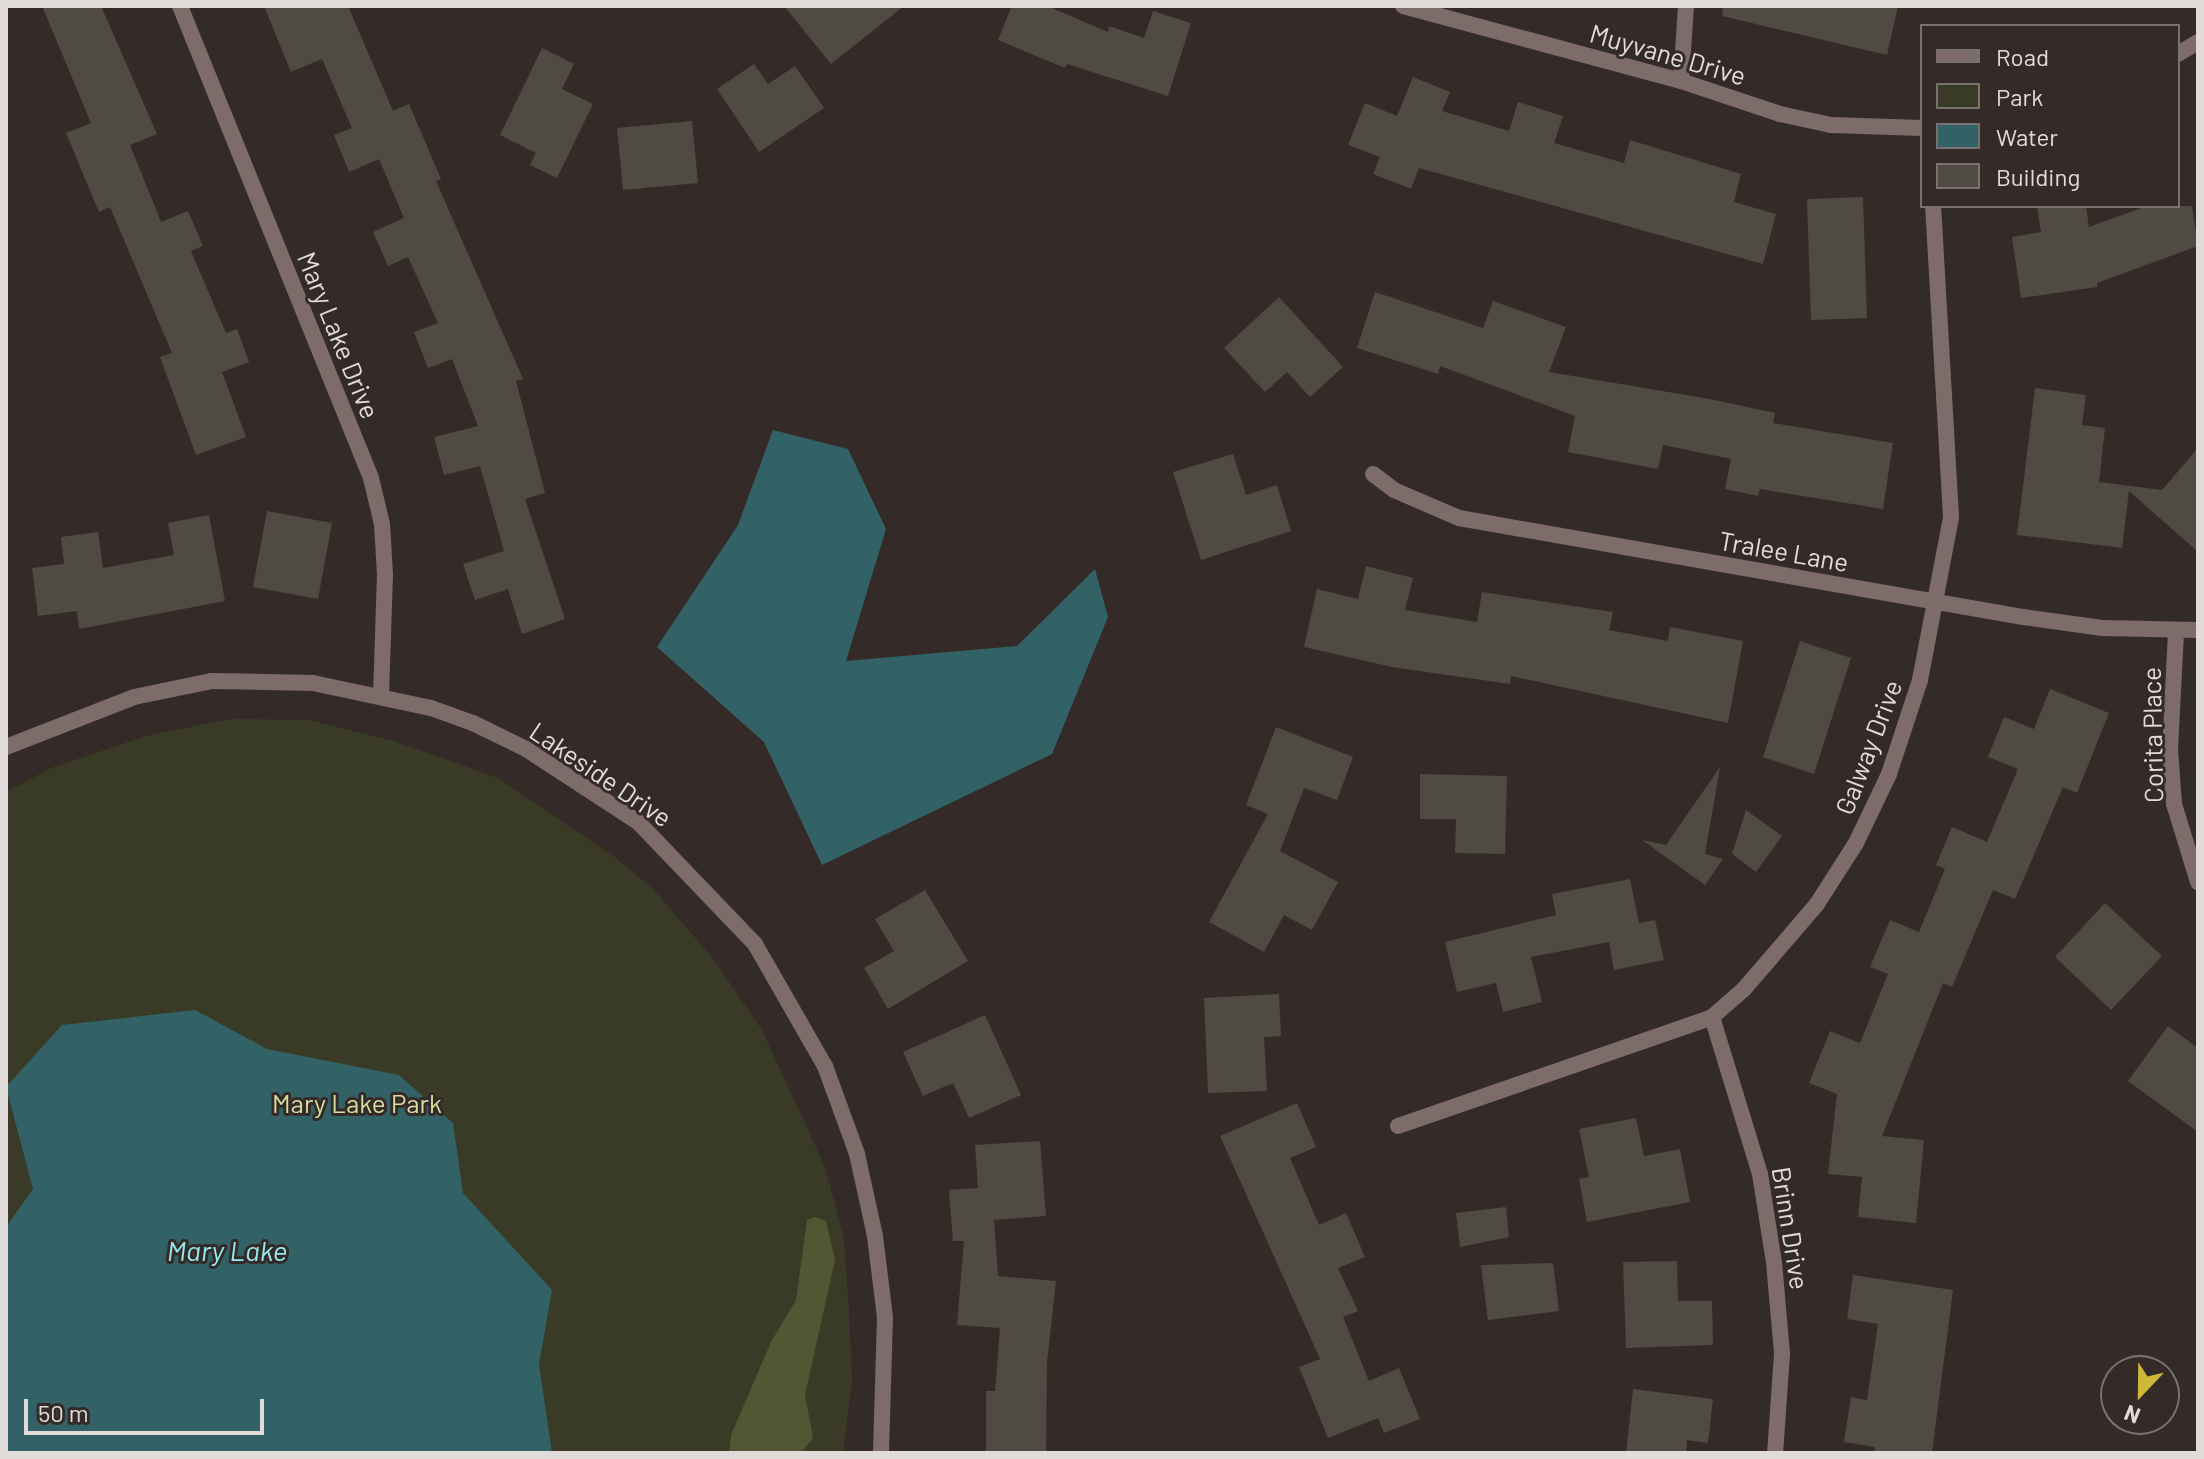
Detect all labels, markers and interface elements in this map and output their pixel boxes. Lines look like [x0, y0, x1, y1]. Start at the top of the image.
street label: Muyvane Drive [1586, 17, 1750, 91]
legend [1920, 24, 2180, 208]
text: Road [1996, 42, 2049, 71]
text: Park [1996, 82, 2043, 111]
text: Water [1996, 122, 2058, 151]
text: Building [1996, 162, 2080, 191]
street label: Mary Lake Drive [291, 247, 387, 423]
street label: Tralee Lane [1717, 524, 1851, 578]
street label: Corita Place [2135, 667, 2169, 803]
street label: Galway Drive [1828, 675, 1908, 819]
street label: Lakeside Drive [524, 715, 678, 833]
park label: Mary Lake Park [272, 1087, 442, 1119]
street label: Brinn Drive [1766, 1165, 1816, 1291]
water label: Mary Lake [167, 1233, 287, 1267]
north arrow [2100, 1355, 2180, 1435]
scale bar [28, 1383, 268, 1433]
text: 50 m [38, 1398, 89, 1427]
text: N [2120, 1401, 2143, 1430]

